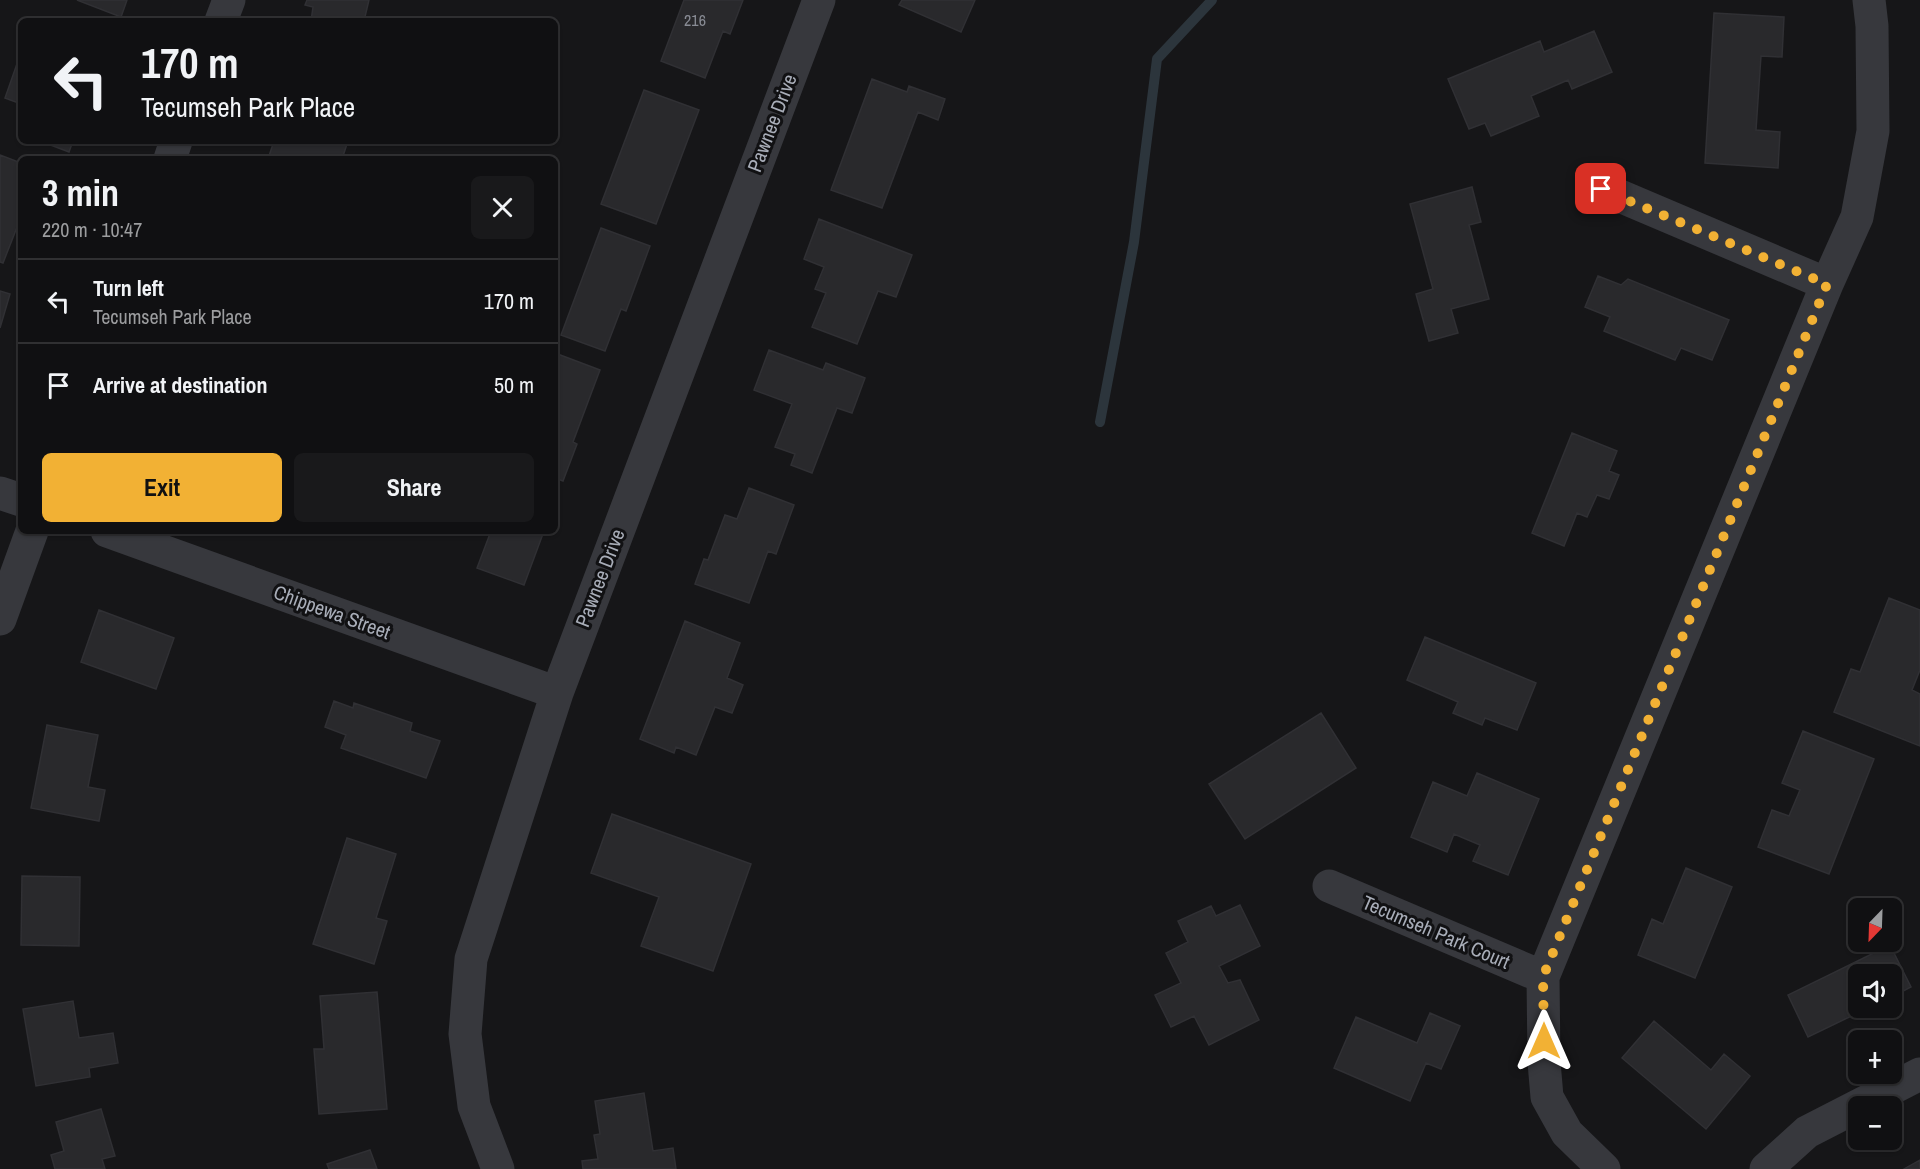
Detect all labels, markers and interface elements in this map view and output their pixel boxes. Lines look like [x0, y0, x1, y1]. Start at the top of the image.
house number: 216 [684, 9, 706, 31]
text: 170 m [141, 35, 239, 91]
icon: left [42, 42, 120, 120]
street label: Pawnee Drive [740, 70, 803, 176]
text: Tecumseh Park Place [141, 89, 355, 125]
pin [1575, 163, 1626, 214]
text: 3 min [42, 169, 119, 217]
icon: arrive [1584, 172, 1617, 205]
button: close [471, 176, 534, 239]
text: 220 m · 10:47 [42, 216, 142, 243]
text: Turn left [93, 273, 164, 303]
icon: left [42, 285, 75, 318]
text: 170 m [484, 286, 534, 316]
text: Tecumseh Park Place [93, 303, 252, 330]
icon: arrive [42, 369, 75, 402]
text: Arrive at destination [93, 370, 267, 400]
text: 50 m [494, 370, 534, 400]
button: Exit [42, 453, 282, 522]
button: Share [294, 453, 534, 522]
street label: Pawnee Drive [568, 525, 631, 631]
street label: Chippewa Street [270, 578, 395, 645]
street label: Tecumseh Park Court [1358, 888, 1514, 975]
north arrow [1848, 898, 1902, 952]
map controls [1848, 898, 1902, 1150]
button: sound [1848, 964, 1902, 1018]
position arrow [1512, 1009, 1576, 1073]
button: + [1848, 1030, 1902, 1084]
button: − [1848, 1096, 1902, 1150]

